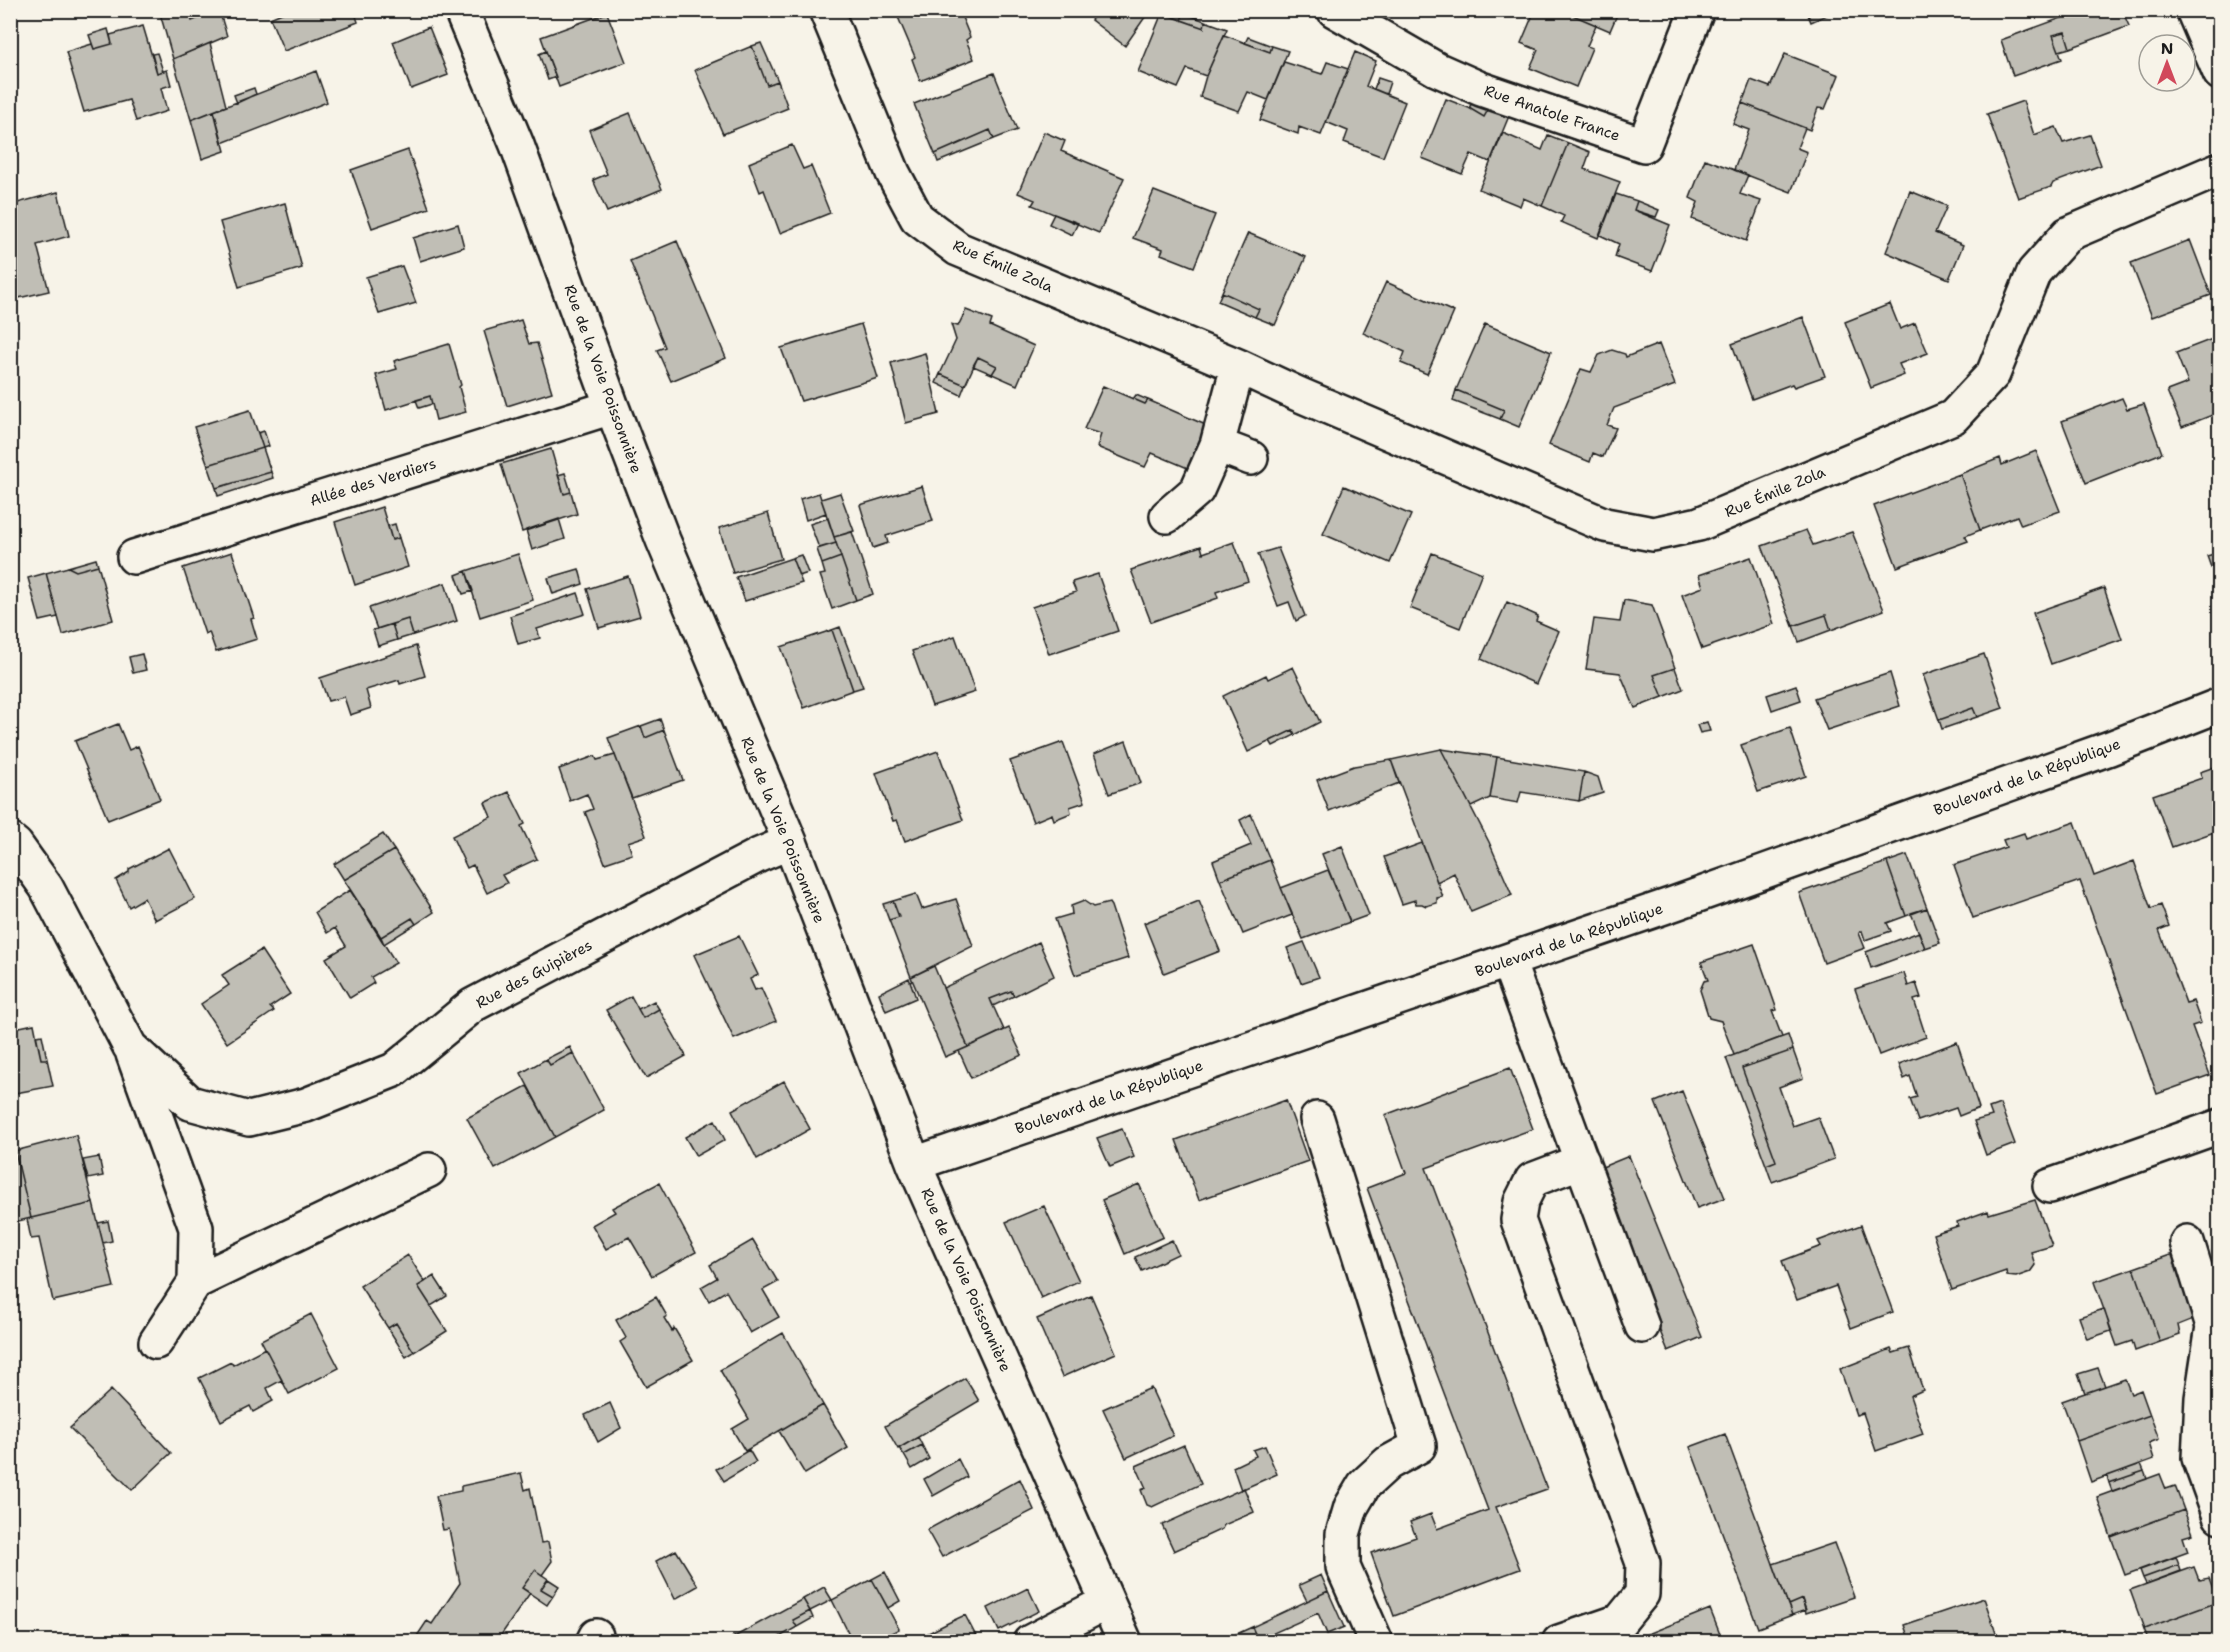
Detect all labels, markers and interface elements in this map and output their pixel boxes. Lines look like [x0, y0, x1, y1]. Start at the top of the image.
north arrow [2137, 33, 2197, 93]
text: N [2161, 38, 2173, 59]
street label: Rue Anatole France [1481, 80, 1623, 146]
street label: Rue Émile Zola [950, 234, 1057, 297]
street label: Rue de la Voie Poissonnière [560, 282, 646, 476]
street label: Allée des Verdiers [307, 453, 439, 511]
street label: Rue Émile Zola [1721, 461, 1829, 522]
street label: Rue de la Voie Poissonnière [736, 734, 830, 926]
street label: Boulevard de la République [1931, 734, 2123, 820]
street label: Boulevard de la République [1472, 898, 1666, 982]
street label: Rue des Guipières [472, 935, 596, 1013]
street label: Boulevard de la République [1012, 1055, 1206, 1139]
street label: Rue de la Voie Poissonnière [916, 1185, 1016, 1375]

